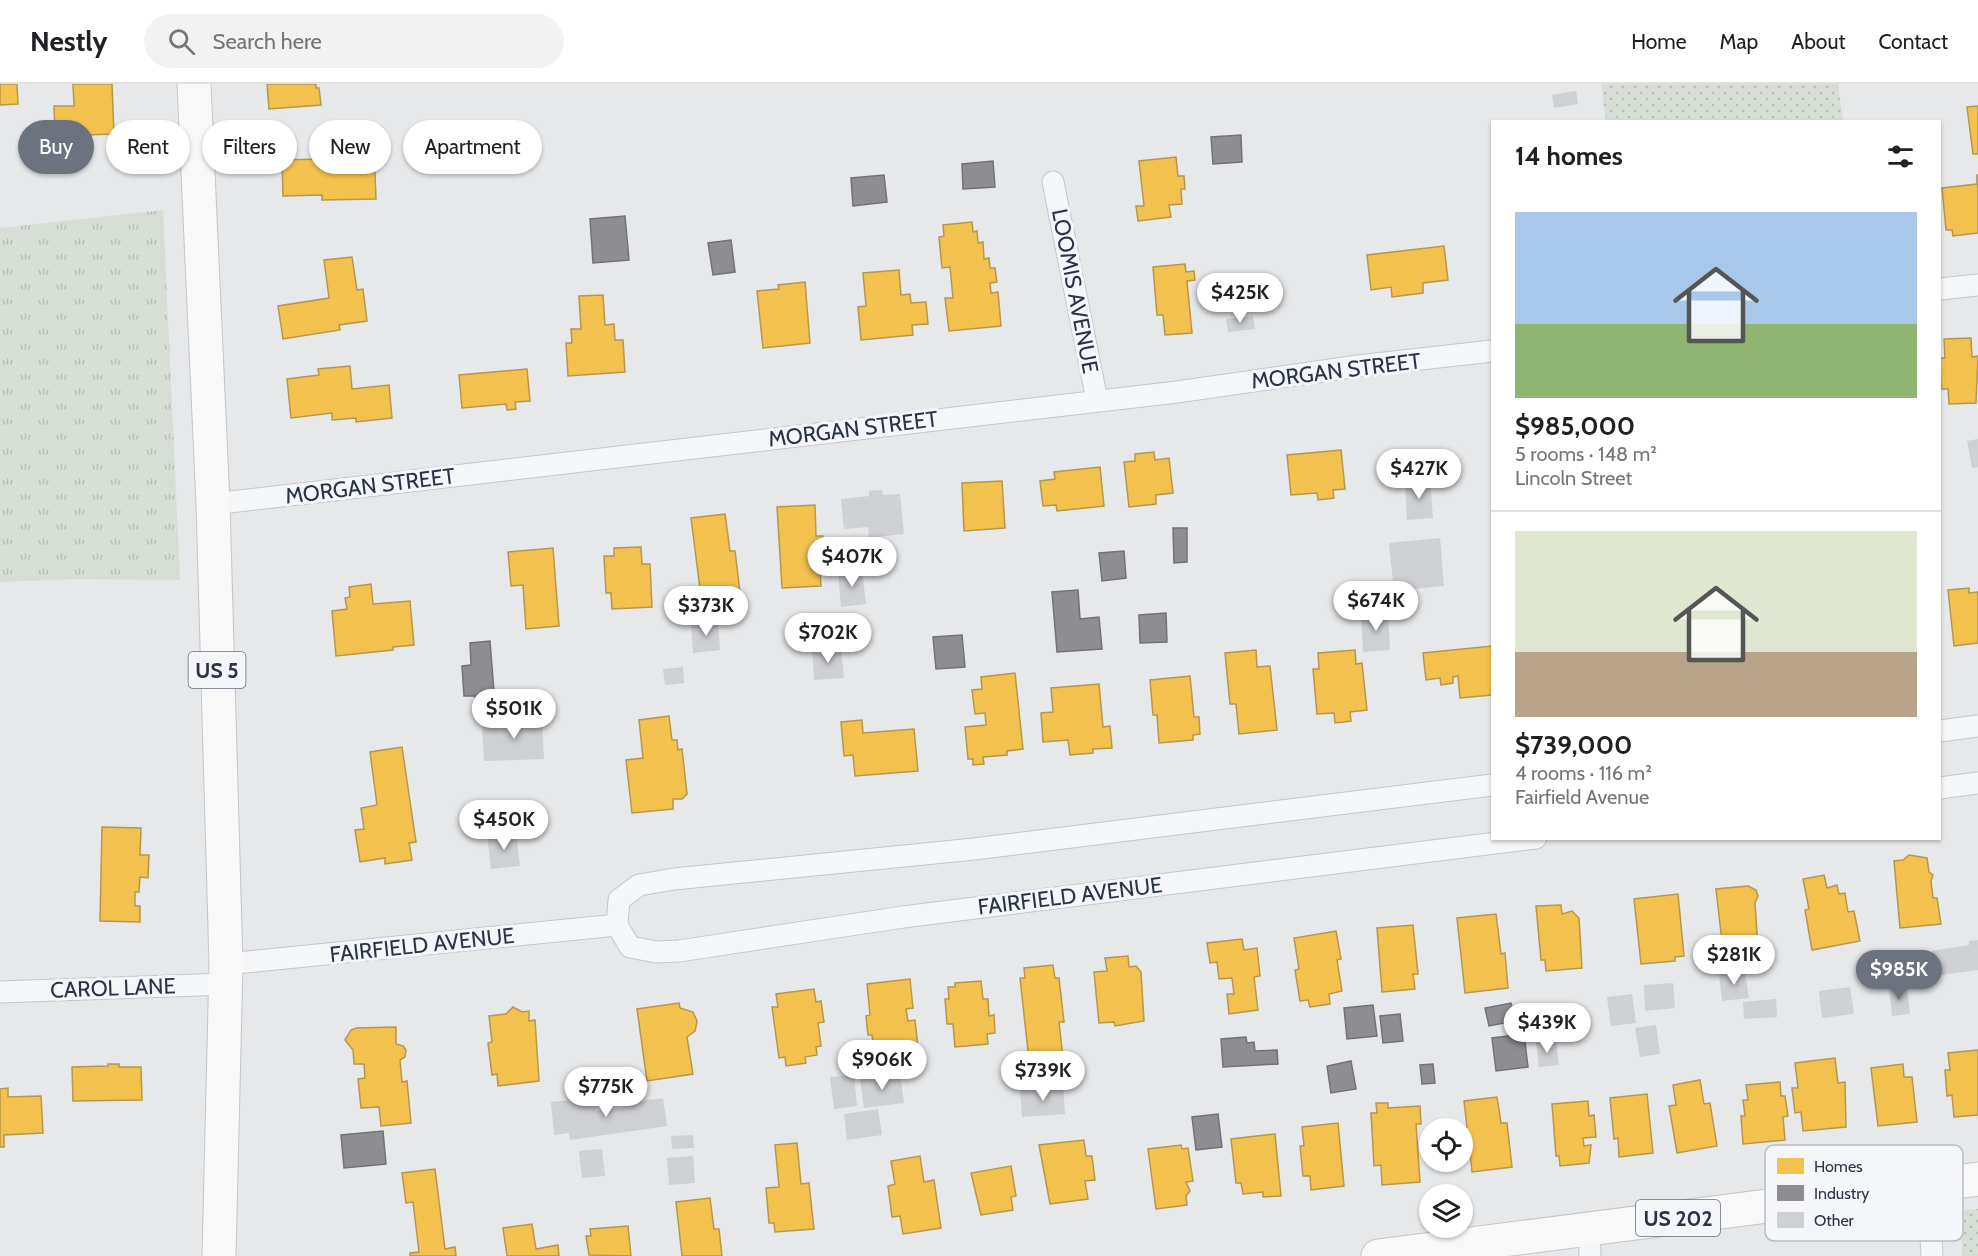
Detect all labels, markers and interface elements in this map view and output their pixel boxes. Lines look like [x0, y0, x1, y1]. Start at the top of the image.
search box [144, 14, 564, 68]
text: Nestly [30, 24, 108, 58]
icon: search [165, 25, 198, 58]
text: Search here [213, 28, 322, 55]
text: Home [1631, 29, 1687, 54]
text: Map [1720, 29, 1758, 54]
text: About [1791, 29, 1845, 54]
text: Contact [1878, 29, 1948, 54]
chip: Buy [18, 120, 94, 174]
chip: Rent [106, 120, 190, 174]
chip: Filters [202, 120, 297, 174]
chip: New [309, 120, 391, 174]
chip: Apartment [403, 120, 542, 174]
text: 14 homes [1515, 140, 1623, 172]
icon: filters [1884, 140, 1917, 173]
street label: LOOMIS AVENUE [1046, 206, 1104, 376]
icon: home [1662, 251, 1770, 359]
pin: $425K [1198, 273, 1282, 324]
text: $425K [1211, 280, 1269, 304]
street label: MORGAN STREET [1250, 347, 1423, 395]
street label: MORGAN STREET [767, 405, 940, 453]
text: $985,000 [1515, 410, 1635, 442]
text: 5 rooms · 148 m² [1515, 442, 1657, 466]
pin: $427K [1377, 449, 1461, 500]
text: $427K [1390, 456, 1448, 480]
street label: MORGAN STREET [284, 462, 457, 510]
text: Lincoln Street [1515, 466, 1632, 490]
pin: $407K [810, 537, 894, 588]
text: $407K [822, 544, 882, 568]
icon: home [1662, 570, 1770, 678]
pin: $674K [1334, 581, 1418, 632]
pin: $373K [664, 586, 748, 637]
text: $674K [1347, 588, 1405, 612]
text: $373K [678, 593, 734, 617]
pin: $702K [786, 613, 870, 664]
text: $702K [799, 620, 857, 644]
road number: US 5 [188, 652, 246, 688]
pin: $501K [472, 689, 556, 740]
text: $501K [486, 696, 542, 720]
text: $739,000 [1515, 729, 1632, 761]
text: 4 rooms · 116 m² [1515, 761, 1652, 785]
text: Fairfield Avenue [1515, 785, 1649, 809]
pin: $450K [462, 800, 546, 851]
text: $450K [473, 807, 535, 831]
street label: FAIRFIELD AVENUE [976, 871, 1164, 921]
street label: FAIRFIELD AVENUE [328, 922, 516, 968]
pin: $281K [1692, 935, 1776, 986]
text: $281K [1707, 942, 1761, 966]
pin: $985K [1857, 950, 1941, 1001]
text: $985K [1870, 957, 1928, 981]
street label: CAROL LANE [50, 972, 176, 1004]
pin: $439K [1505, 1003, 1589, 1054]
text: $439K [1518, 1010, 1576, 1034]
pin: $906K [840, 1040, 924, 1091]
text: $906K [852, 1047, 912, 1071]
pin: $739K [1001, 1051, 1085, 1102]
text: $739K [1015, 1058, 1071, 1082]
pin: $775K [564, 1067, 648, 1118]
text: $775K [578, 1074, 634, 1098]
map controls [1419, 1118, 1473, 1238]
button: locate [1419, 1118, 1473, 1172]
legend [1765, 1145, 1963, 1241]
text: Homes [1814, 1157, 1863, 1176]
button: layers [1419, 1184, 1473, 1238]
text: Industry [1814, 1184, 1869, 1203]
road number: US 202 [1636, 1200, 1720, 1236]
text: Other [1814, 1211, 1855, 1230]

